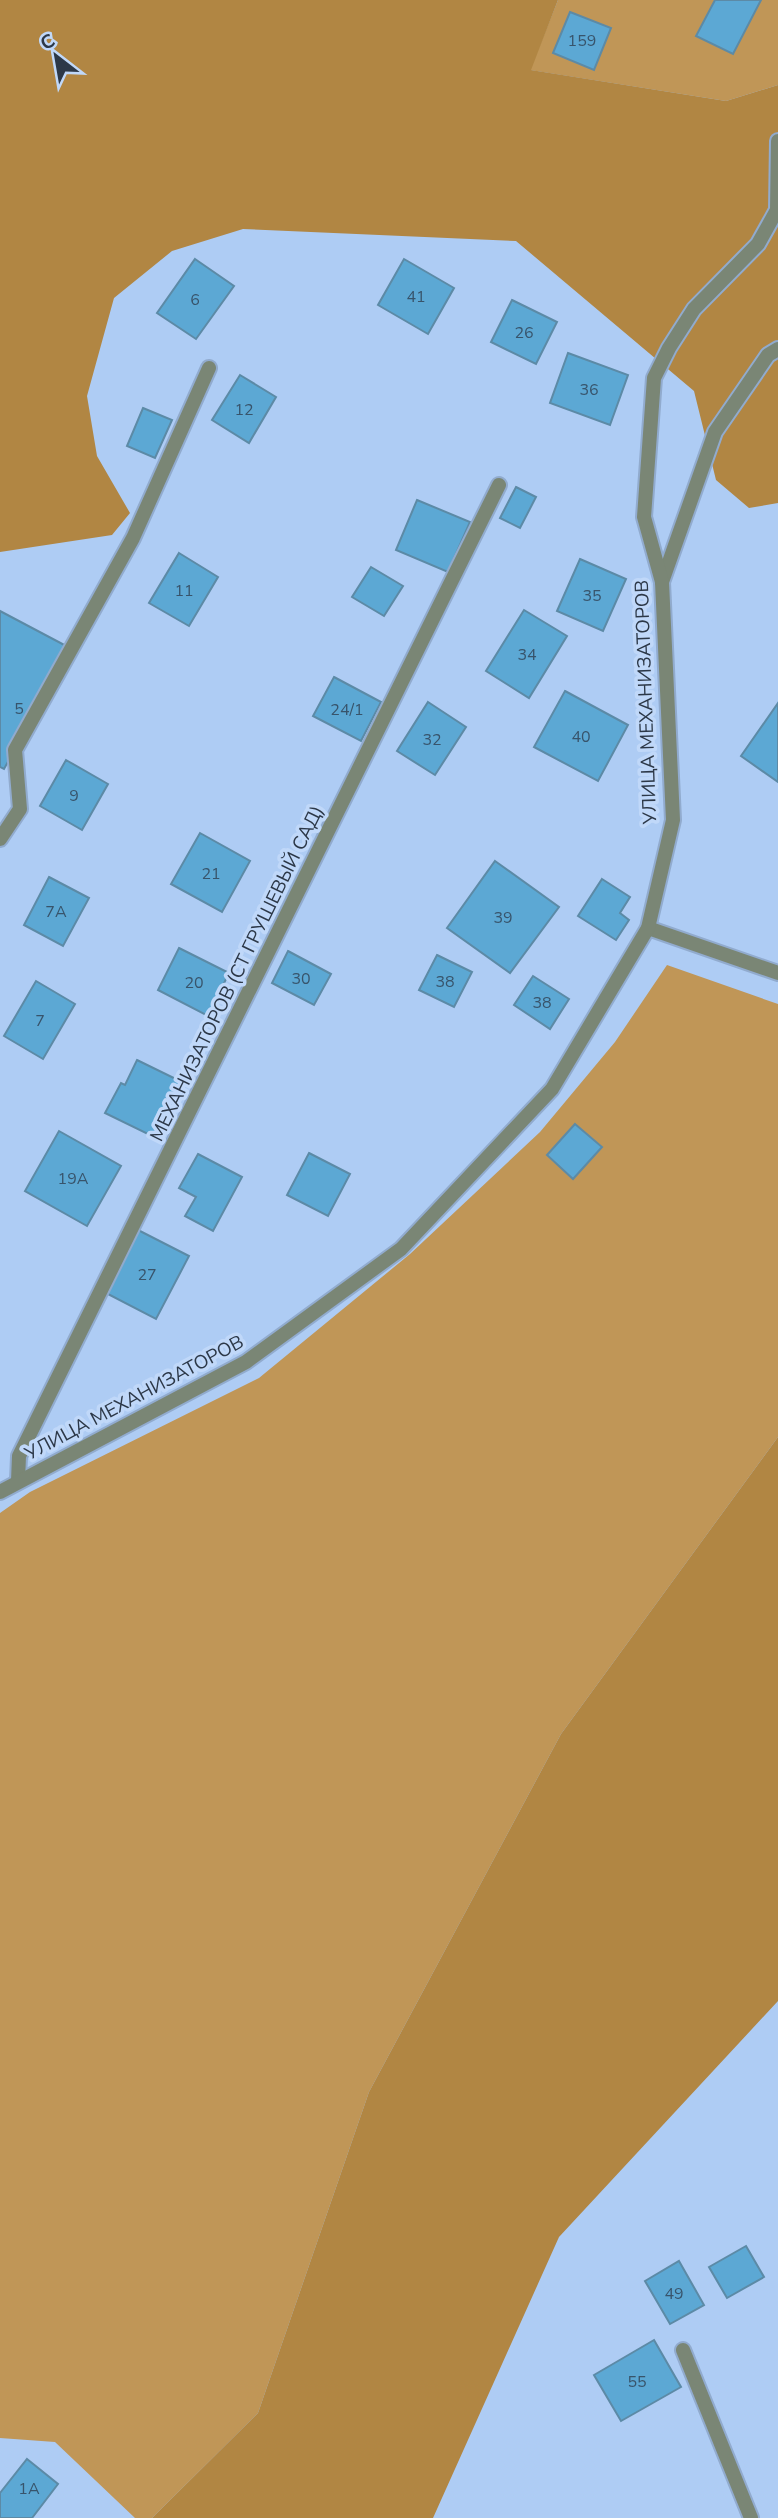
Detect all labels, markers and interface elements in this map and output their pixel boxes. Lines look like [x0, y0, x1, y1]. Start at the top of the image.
north arrow [21, 21, 91, 91]
text: С [36, 28, 60, 57]
house number: 159 [568, 30, 596, 52]
house number: 41 [406, 286, 426, 308]
house number: 6 [190, 289, 200, 311]
house number: 26 [514, 322, 534, 344]
house number: 36 [579, 379, 599, 401]
house number: 12 [234, 399, 254, 421]
street label: УЛИЦА МЕХАНИЗАТОРОВ [629, 579, 663, 826]
house number: 11 [174, 580, 194, 602]
house number: 35 [582, 585, 602, 607]
house number: 34 [517, 644, 537, 666]
house number: 5 [14, 698, 24, 720]
house number: 24/1 [330, 699, 364, 721]
house number: 40 [571, 726, 591, 748]
house number: 32 [422, 729, 442, 751]
house number: 9 [69, 785, 79, 807]
street label: МЕХАНИЗАТОРОВ (СТ ГРУШЕВЫЙ САД) [144, 801, 330, 1146]
house number: 21 [201, 863, 221, 885]
house number: 7А [45, 901, 67, 923]
house number: 39 [493, 907, 513, 929]
house number: 30 [291, 968, 311, 990]
house number: 38 [435, 971, 455, 993]
house number: 20 [184, 972, 204, 994]
house number: 38 [532, 992, 552, 1014]
house number: 7 [35, 1010, 45, 1032]
house number: 19А [58, 1168, 89, 1190]
house number: 27 [137, 1264, 157, 1286]
street label: УЛИЦА МЕХАНИЗАТОРОВ [20, 1329, 248, 1467]
house number: 49 [664, 2283, 684, 2305]
house number: 55 [627, 2371, 647, 2393]
house number: 1А [18, 2478, 40, 2500]

